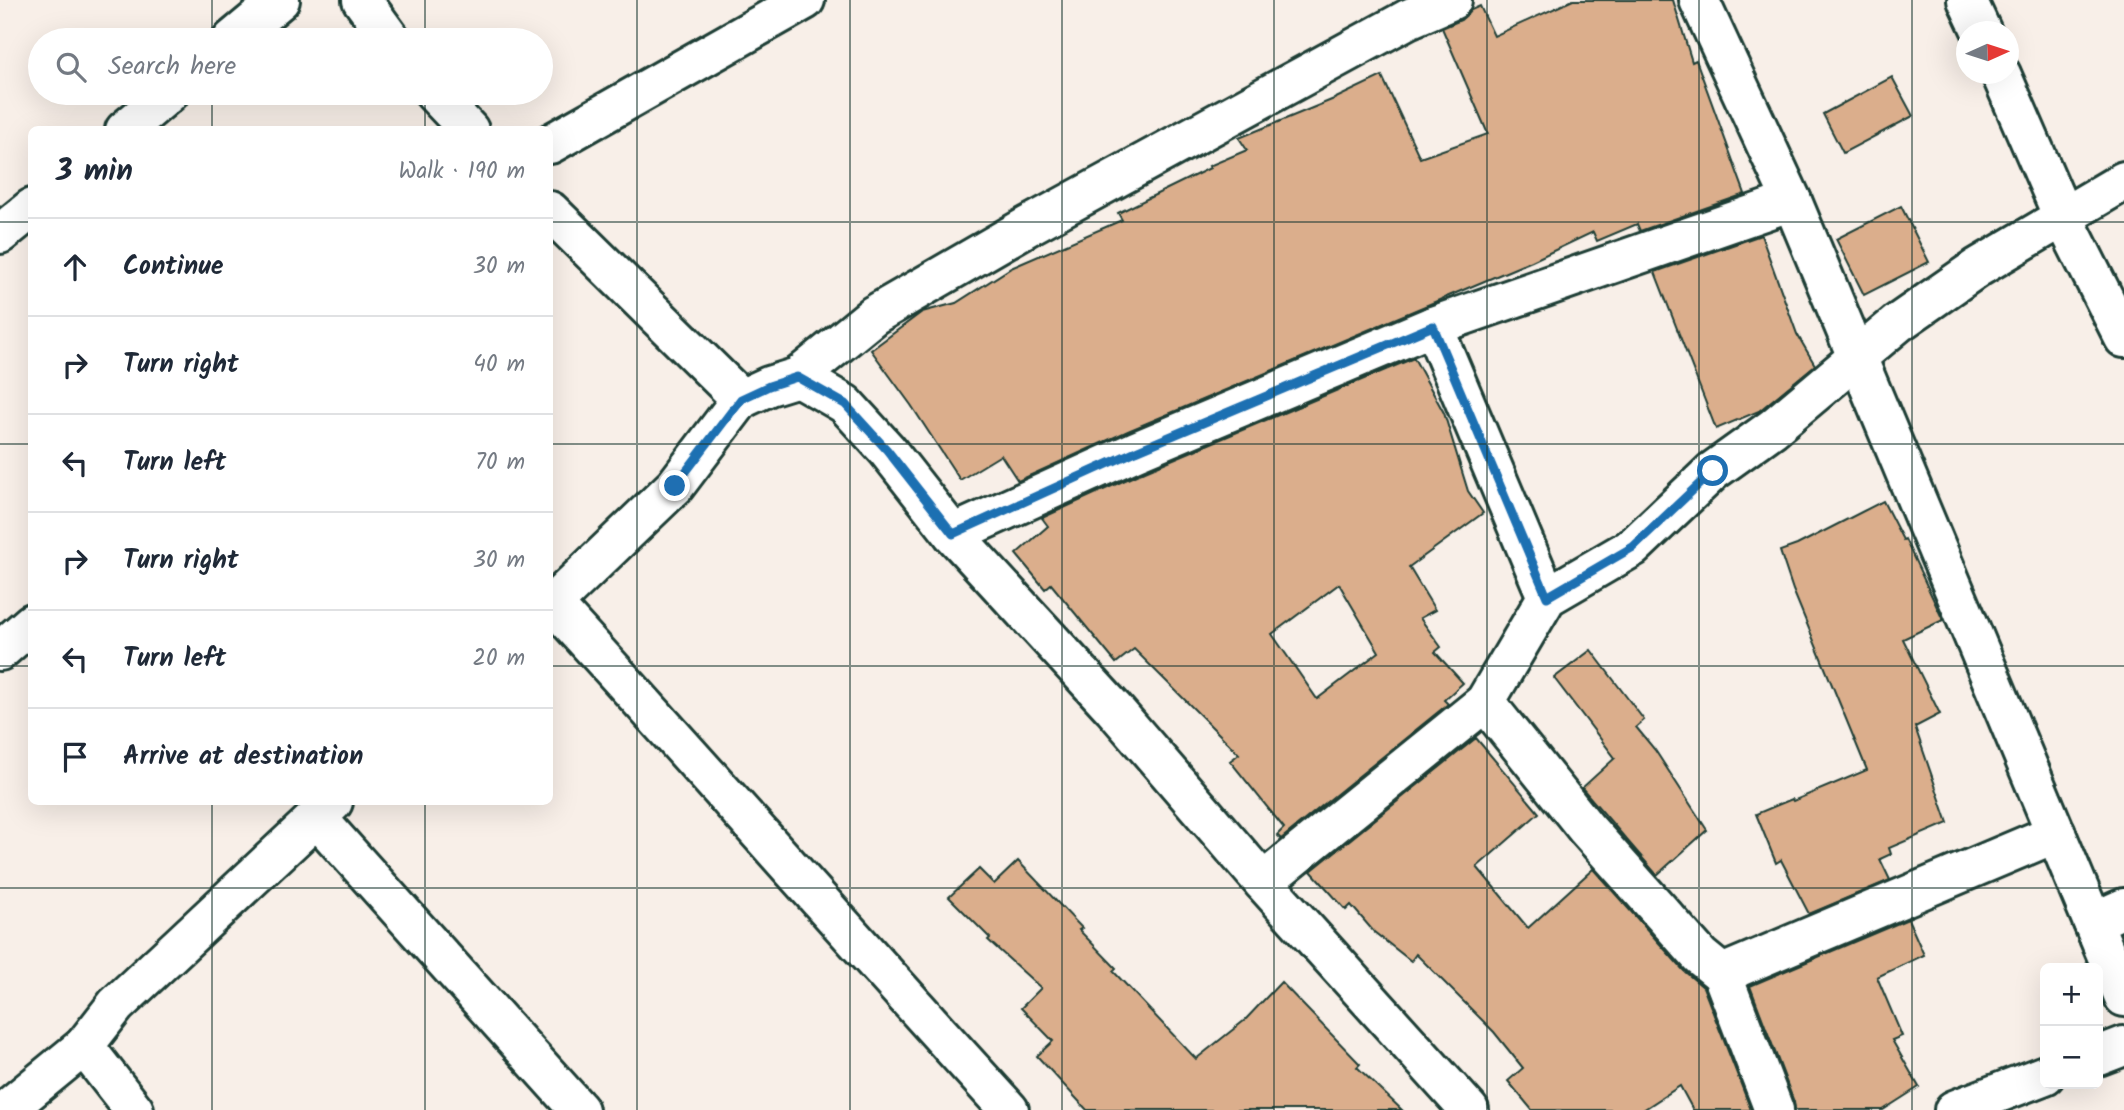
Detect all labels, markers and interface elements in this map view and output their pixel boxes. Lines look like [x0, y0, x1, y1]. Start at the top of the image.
north arrow [1956, 21, 2019, 84]
search box [28, 28, 553, 105]
text: Search here [108, 46, 236, 88]
icon: search [52, 48, 90, 86]
text: 3 min [56, 148, 133, 196]
text: Walk · 190 m [398, 154, 525, 190]
text: Continue [123, 246, 224, 288]
icon: ahead [56, 248, 94, 286]
text: 30 m [473, 249, 525, 285]
text: Turn right [123, 344, 239, 386]
icon: right [56, 346, 94, 384]
text: 40 m [473, 347, 525, 383]
text: Turn left [123, 442, 226, 484]
icon: left [56, 444, 94, 482]
text: 70 m [475, 445, 525, 481]
route start [1697, 455, 1728, 486]
route end [659, 470, 690, 501]
text: Turn right [123, 540, 239, 582]
icon: right [56, 542, 94, 580]
text: 30 m [473, 543, 525, 579]
text: Turn left [123, 638, 226, 680]
icon: left [56, 640, 94, 678]
text: 20 m [473, 641, 525, 677]
text: Arrive at destination [123, 736, 363, 778]
icon: arrive [56, 738, 94, 776]
map controls [2040, 963, 2103, 1089]
button: + [2040, 963, 2103, 1026]
button: − [2040, 1026, 2103, 1089]

